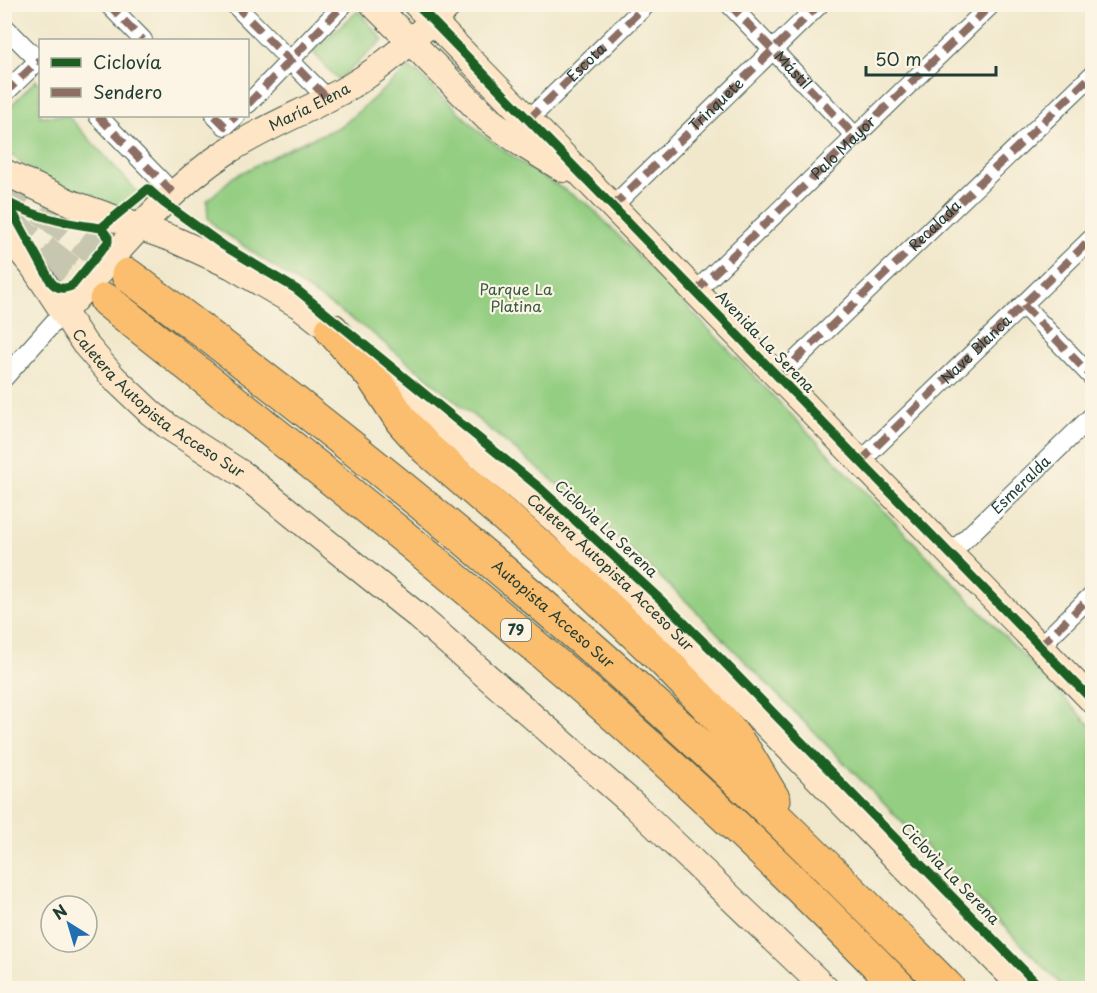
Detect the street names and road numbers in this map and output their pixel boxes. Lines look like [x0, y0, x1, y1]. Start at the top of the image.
street label: Escota [561, 36, 611, 86]
street label: Mástil [770, 45, 818, 94]
street label: Trinquete [683, 72, 748, 136]
street label: María Elena [264, 76, 354, 136]
street label: Palo Mayor [805, 110, 880, 184]
street label: Recalada [903, 193, 966, 256]
street label: Avenida La Serena [711, 285, 822, 398]
street label: Nave Blanca [935, 308, 1017, 388]
street label: Caletera Autopista Acceso Sur [67, 323, 250, 483]
street label: Esmeralda [985, 449, 1056, 519]
street label: Ciclovìa La Serena [550, 474, 664, 582]
street label: Caletera Autopista Acceso Sur [522, 490, 696, 654]
street label: Autopista Acceso Sur [489, 558, 617, 672]
road number: 79 [501, 619, 531, 641]
street label: Ciclovìa La Serena [896, 817, 1006, 930]

